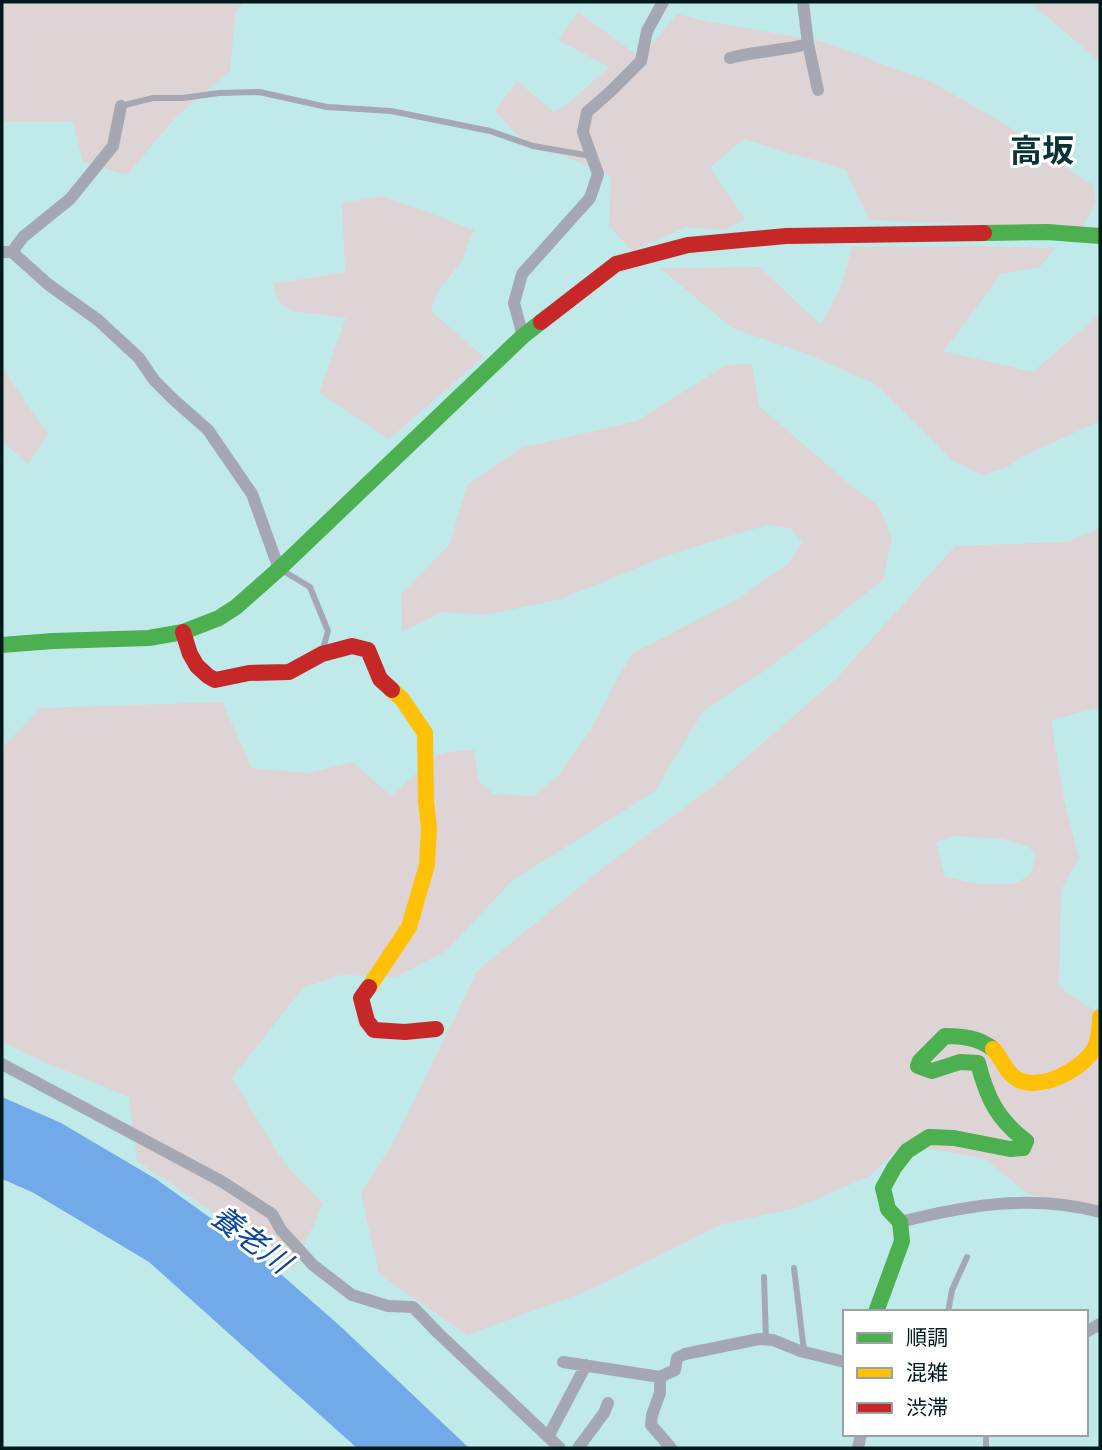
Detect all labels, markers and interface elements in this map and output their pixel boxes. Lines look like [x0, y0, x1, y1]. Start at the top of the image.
district label: 高坂 [1010, 128, 1074, 174]
water label: 養老川 [202, 1195, 302, 1285]
legend [843, 1310, 1088, 1436]
text: 順調 [906, 1323, 948, 1353]
text: 混雑 [906, 1358, 948, 1388]
text: 渋滞 [906, 1393, 948, 1423]

